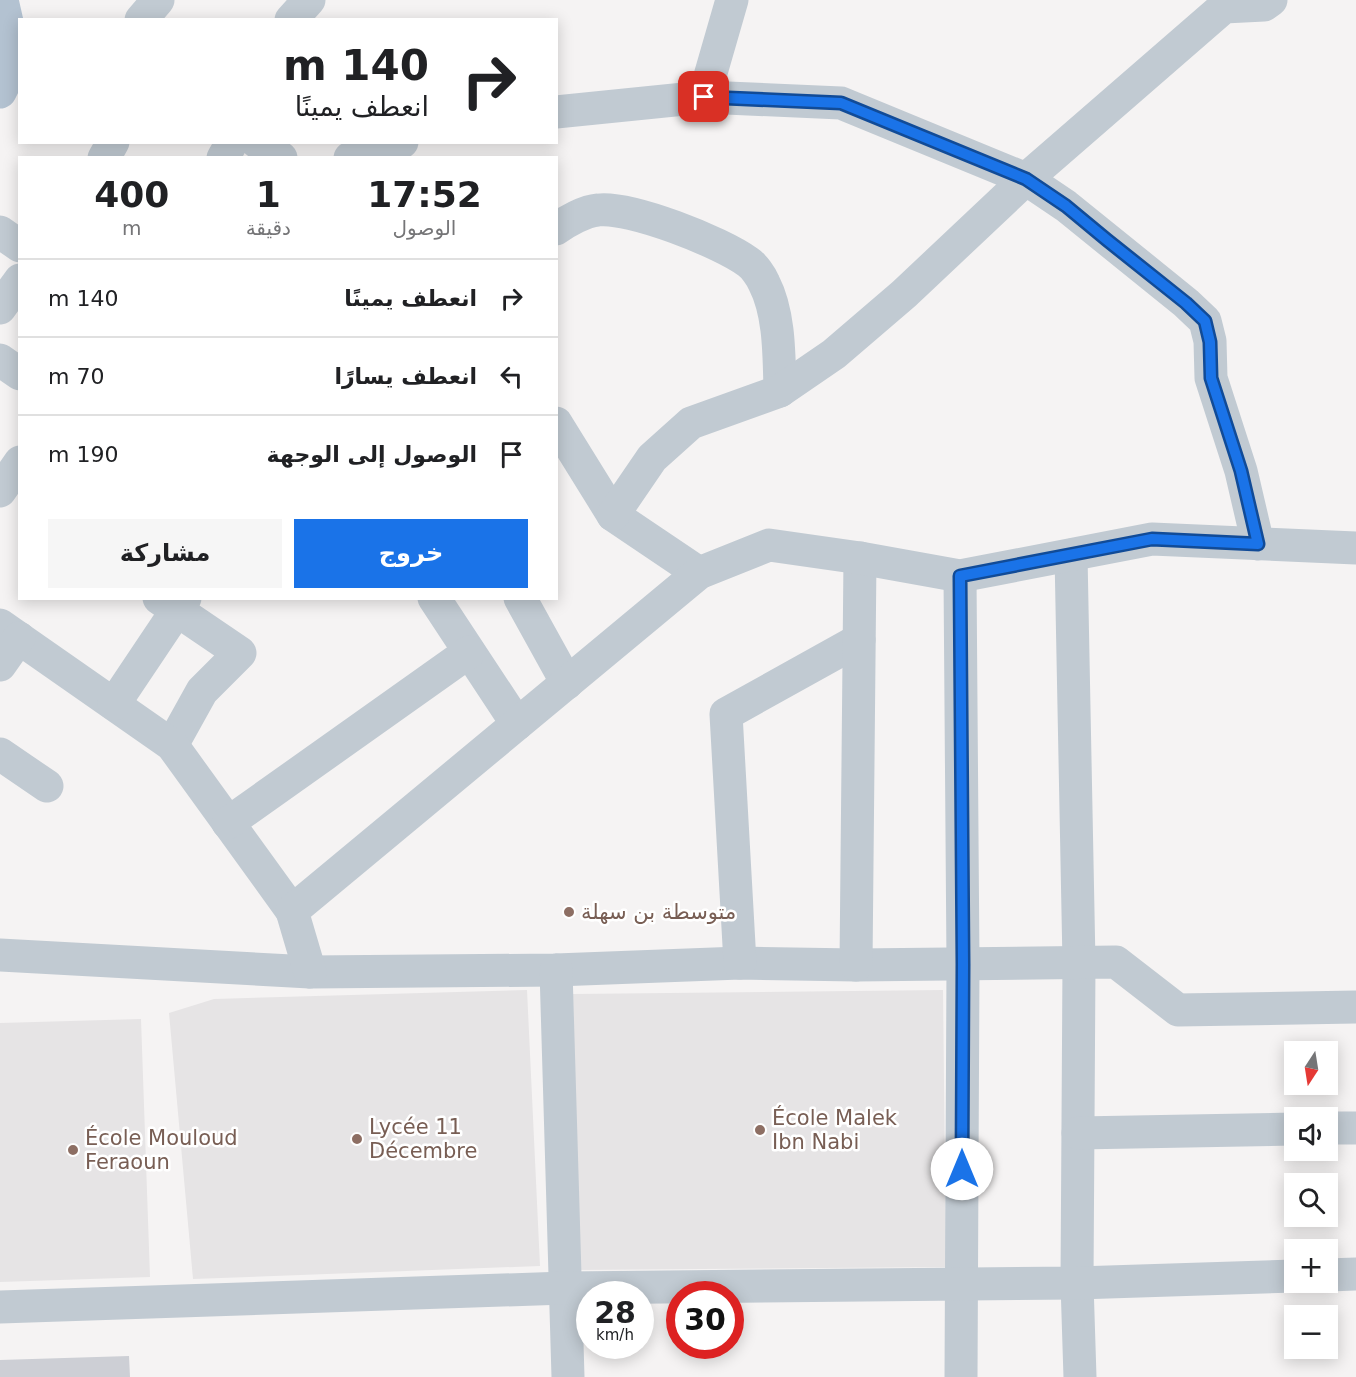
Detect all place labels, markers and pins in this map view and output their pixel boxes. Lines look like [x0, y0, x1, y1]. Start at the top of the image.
pin [678, 71, 729, 122]
place label: متوسطة بن سهلة [581, 900, 736, 924]
marker: متوسطة بن سهلة [562, 905, 576, 919]
place label: École Malek Ibn Nabi [772, 1105, 898, 1154]
place label: Lycée 11 Décembre [369, 1115, 477, 1163]
marker: École Malek Ibn Nabi [753, 1123, 767, 1137]
place label: École Mouloud Feraoun [85, 1125, 238, 1174]
marker: Lycée 11 Décembre [350, 1132, 364, 1146]
marker: École Mouloud Feraoun [66, 1143, 80, 1157]

